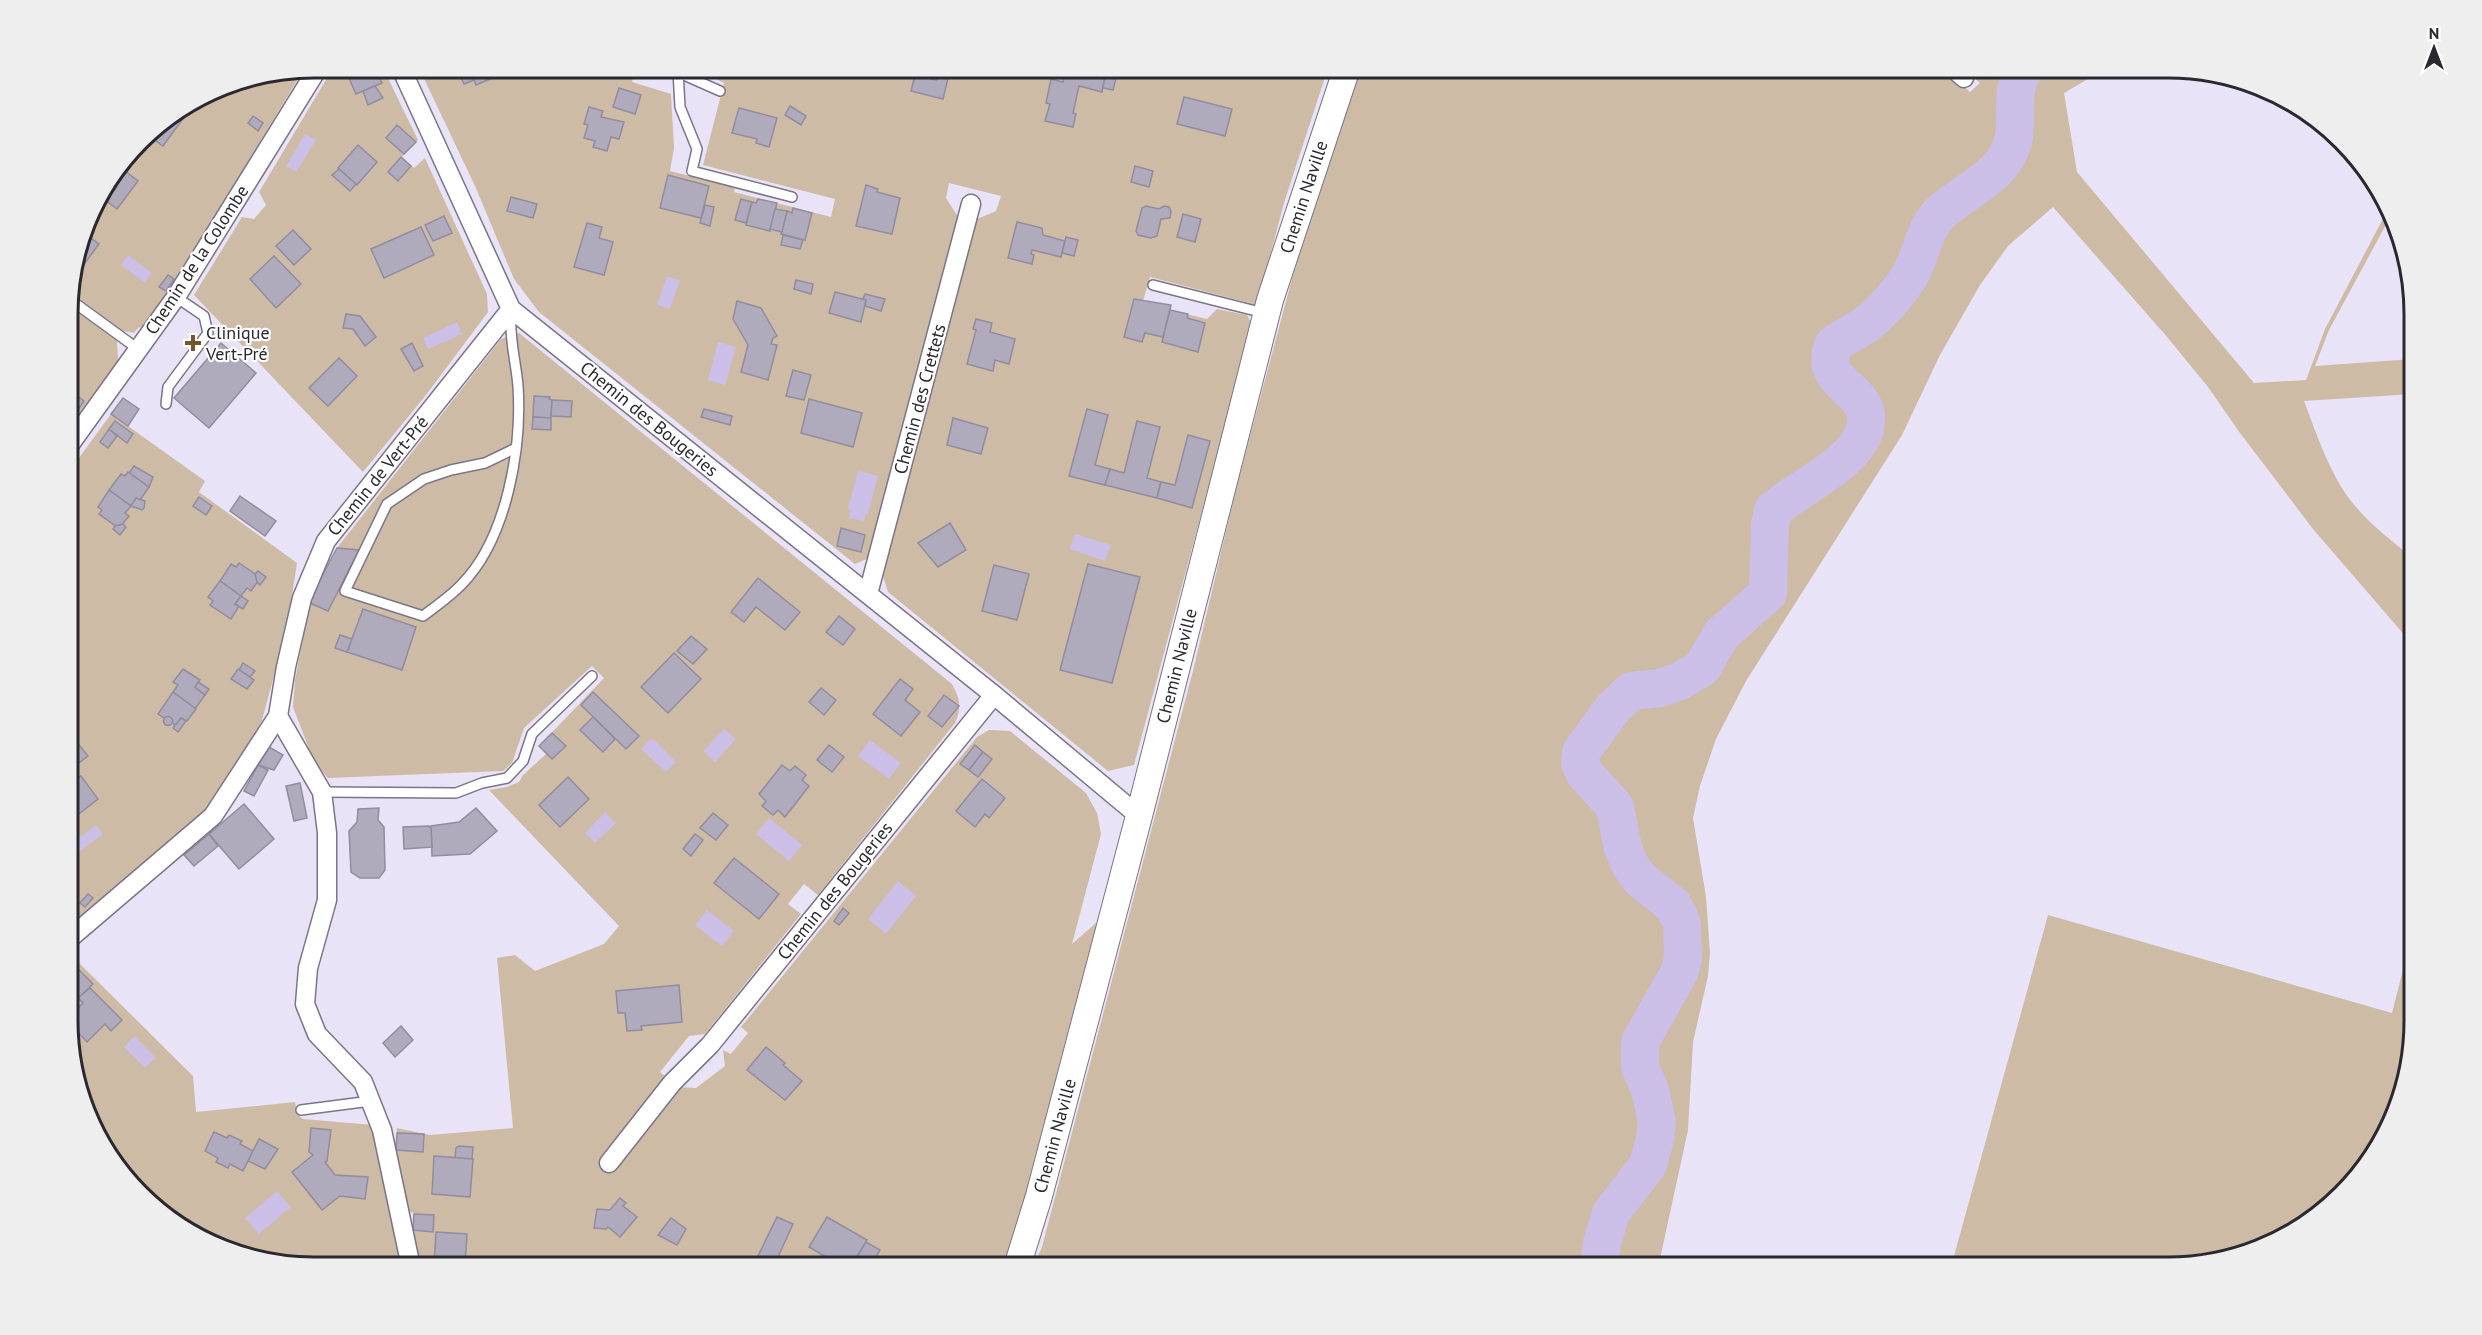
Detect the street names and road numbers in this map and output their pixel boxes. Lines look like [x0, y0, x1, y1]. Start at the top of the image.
street label: Chemin Naville [1274, 137, 1333, 256]
street label: Chemin de la Colombe [140, 181, 254, 339]
street label: Chemin des Crettets [888, 321, 951, 477]
street label: Chemin des Bougeries [576, 356, 723, 481]
street label: Chemin de Vert-Pré [322, 411, 433, 540]
street label: Chemin Naville [1151, 606, 1202, 726]
street label: Chemin des Bougeries [772, 817, 897, 964]
street label: Chemin Naville [1028, 1076, 1081, 1196]

